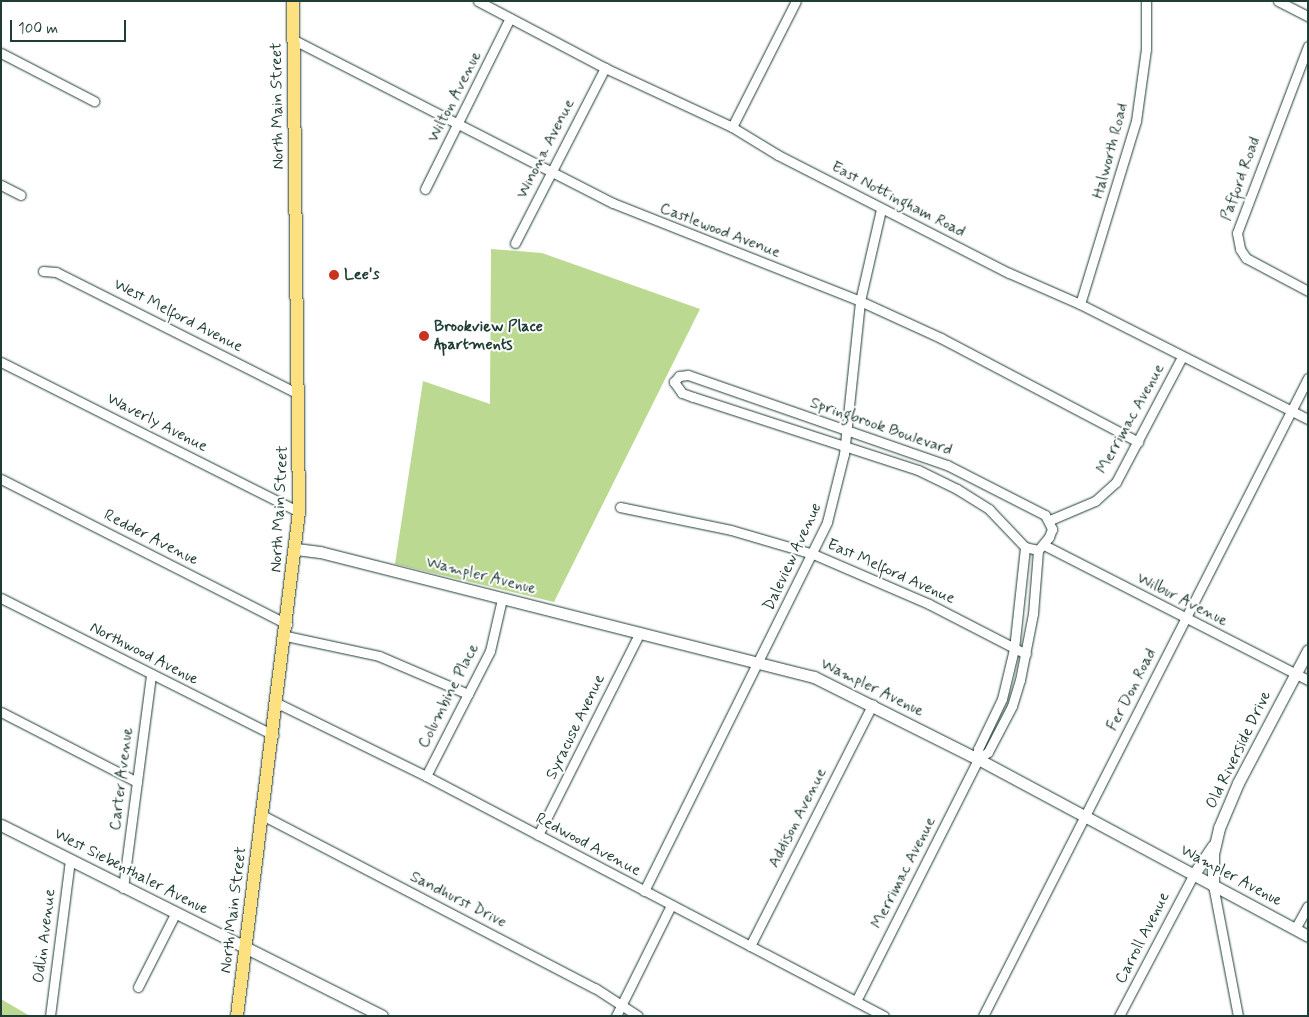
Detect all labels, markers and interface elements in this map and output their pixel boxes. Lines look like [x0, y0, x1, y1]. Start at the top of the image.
scale bar [12, 10, 129, 42]
text: 100 m [18, 19, 58, 39]
street label: North Main Street [267, 43, 289, 169]
street label: Wilton Avenue [424, 49, 486, 145]
street label: Winona Avenue [513, 96, 579, 202]
street label: Halworth Road [1089, 101, 1133, 201]
street label: Pafford Road [1217, 135, 1265, 223]
street label: East Nottingham Road [828, 158, 968, 242]
street label: Castlewood Avenue [657, 199, 783, 263]
place label: Lee's [344, 265, 379, 285]
marker: Lee's [328, 269, 340, 281]
street label: West Melford Avenue [110, 275, 246, 357]
place label: Brookview Place Apartments [434, 317, 543, 355]
marker: Brookview Place Apartments [418, 330, 430, 342]
street label: Merrimac Avenue [1093, 360, 1169, 478]
street label: Waverly Avenue [103, 389, 211, 457]
street label: Springbrook Boulevard [809, 394, 953, 460]
street label: North Main Street [267, 445, 293, 573]
street label: Daleview Avenue [760, 501, 826, 613]
street label: Redder Avenue [101, 506, 201, 570]
street label: East Melford Avenue [824, 535, 958, 609]
street label: Wampler Avenue [422, 553, 540, 599]
street label: Wilbur Avenue [1134, 569, 1230, 631]
street label: Northwood Avenue [85, 617, 203, 691]
street label: Columbine Place [415, 641, 483, 751]
street label: Fer Don Road [1103, 645, 1161, 735]
street label: Wampler Avenue [815, 654, 929, 722]
street label: Syracuse Avenue [542, 671, 610, 783]
street label: Old Riverside Drive [1202, 688, 1276, 812]
street label: Carter Avenue [106, 727, 138, 831]
street label: Addison Avenue [766, 767, 830, 869]
street label: Redwood Avenue [534, 810, 642, 880]
street label: Merrimac Avenue [867, 813, 941, 933]
street label: West Siebenthaler Avenue [49, 824, 213, 920]
street label: Wampler Avenue [1175, 840, 1287, 912]
street label: North Main Street [217, 846, 251, 974]
street label: Sandhurst Drive [407, 867, 509, 933]
street label: Carroll Avenue [1111, 889, 1175, 987]
street label: Odlin Avenue [30, 890, 60, 982]

